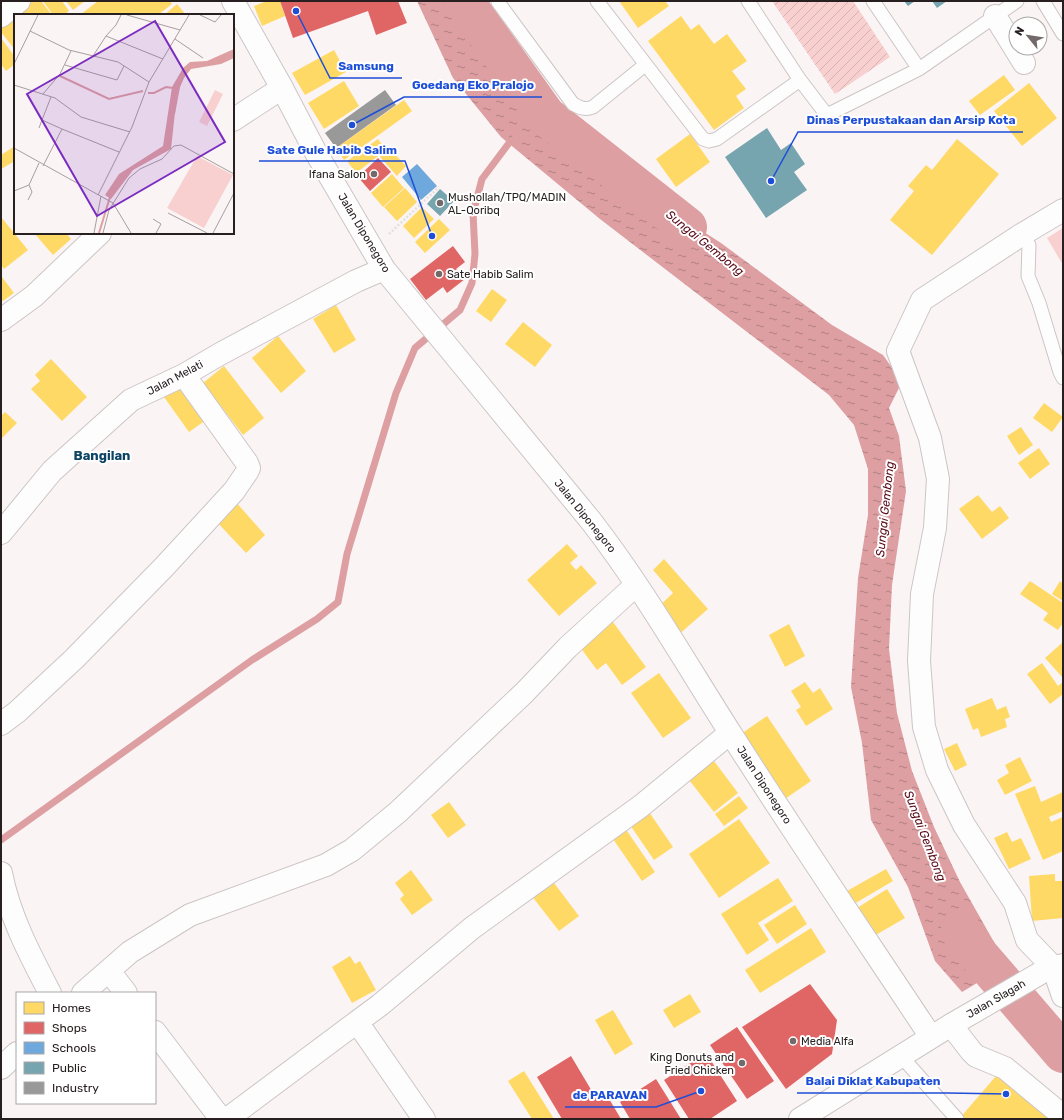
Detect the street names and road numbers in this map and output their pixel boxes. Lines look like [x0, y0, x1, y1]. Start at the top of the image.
street label: Jalan Diponegoro [335, 191, 393, 275]
street label: Jalan Melati [145, 358, 205, 398]
street label: Jalan Diponegoro [552, 477, 618, 555]
street label: Jalan Diponegoro [734, 744, 794, 826]
street label: Jalan Slagah [964, 977, 1028, 1021]

